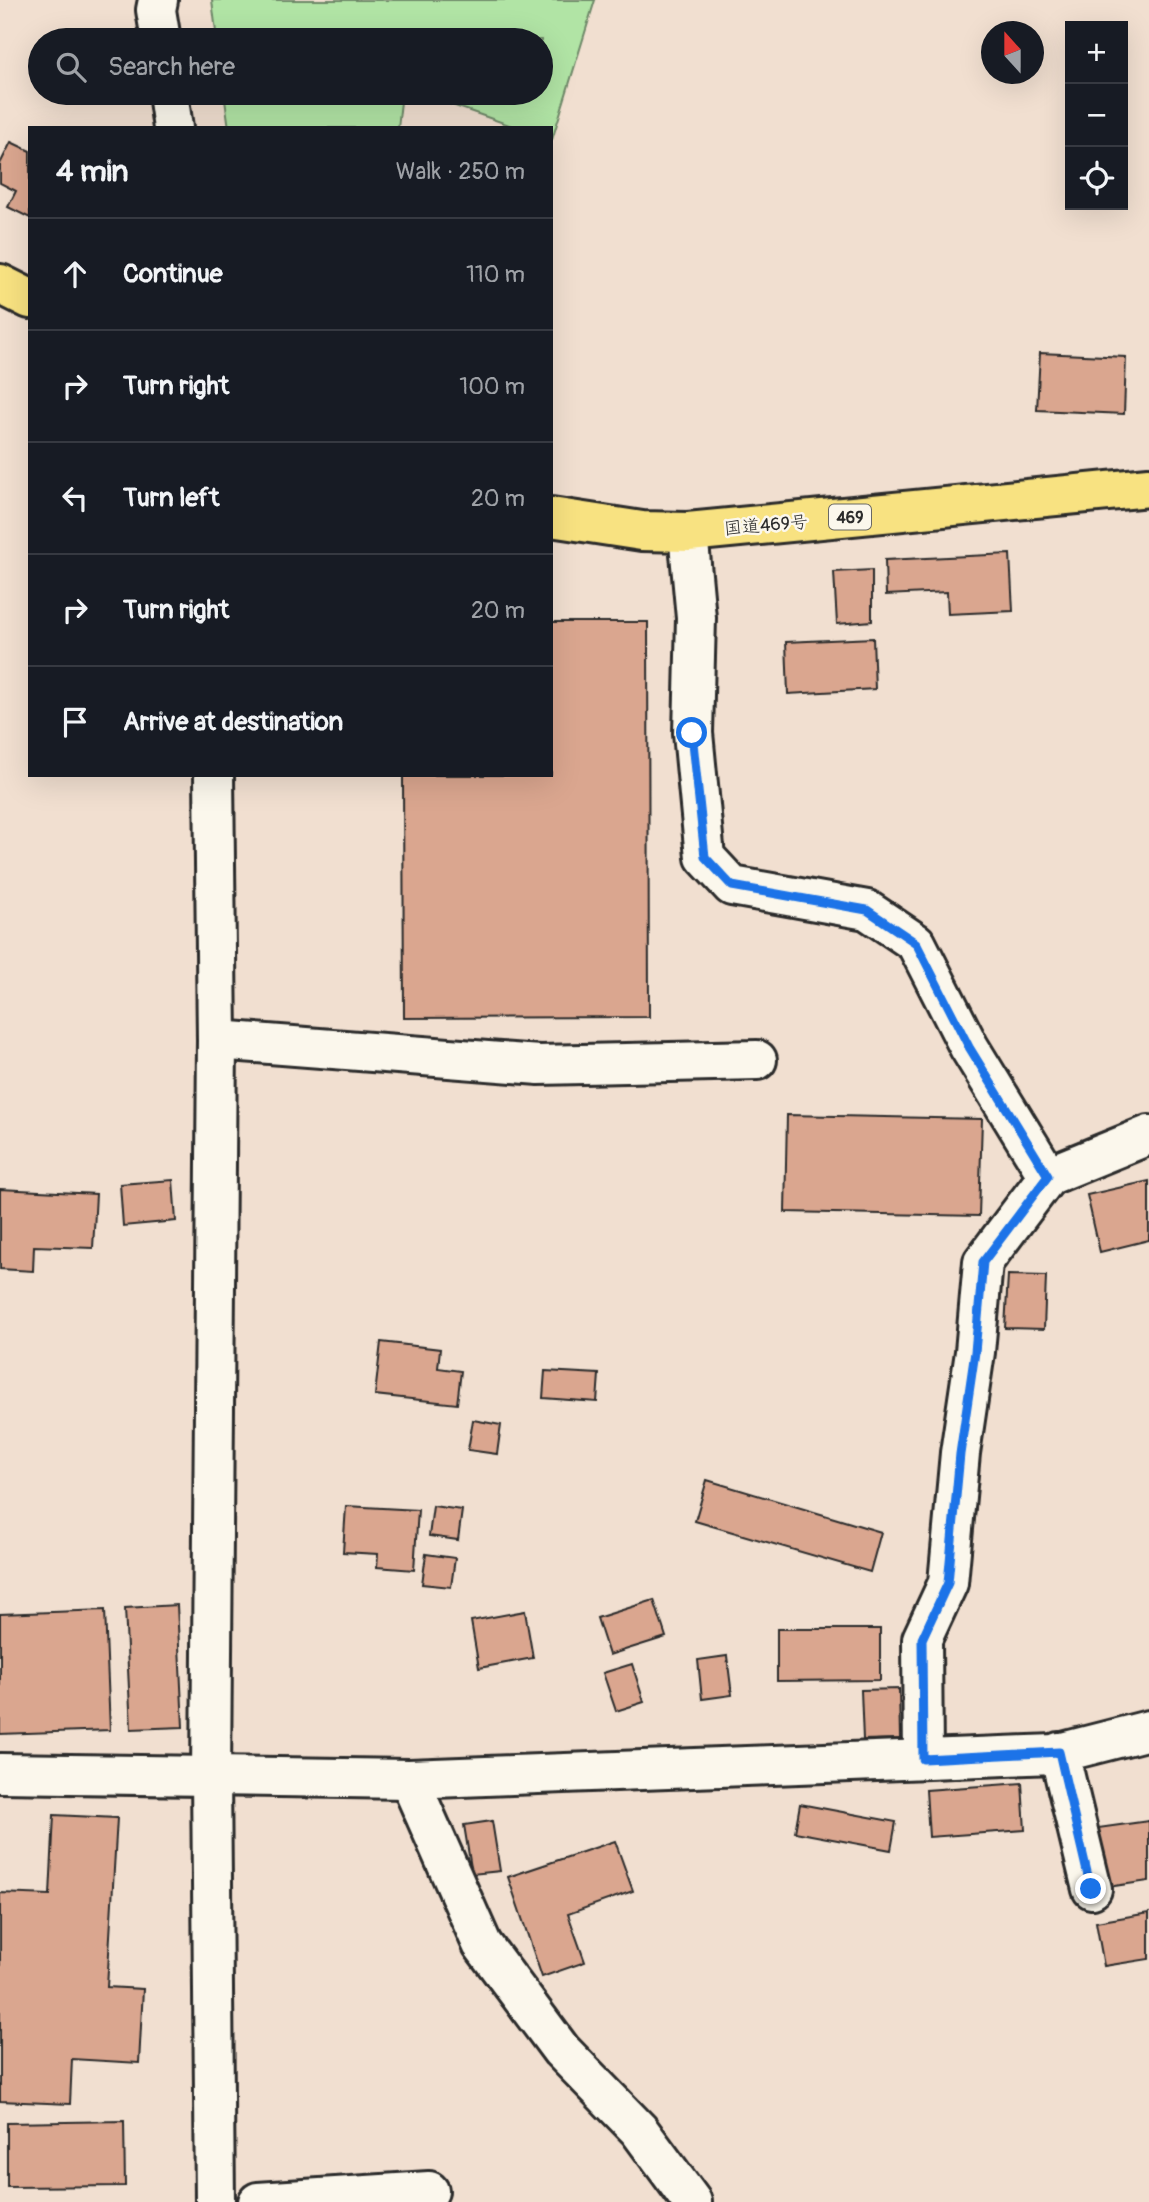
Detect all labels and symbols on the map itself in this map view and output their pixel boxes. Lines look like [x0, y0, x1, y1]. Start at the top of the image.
north arrow [981, 21, 1044, 84]
road number: 469 [829, 504, 871, 530]
street label: 国道469号 [723, 510, 809, 541]
route start [676, 717, 707, 748]
route end [1075, 1873, 1106, 1904]

